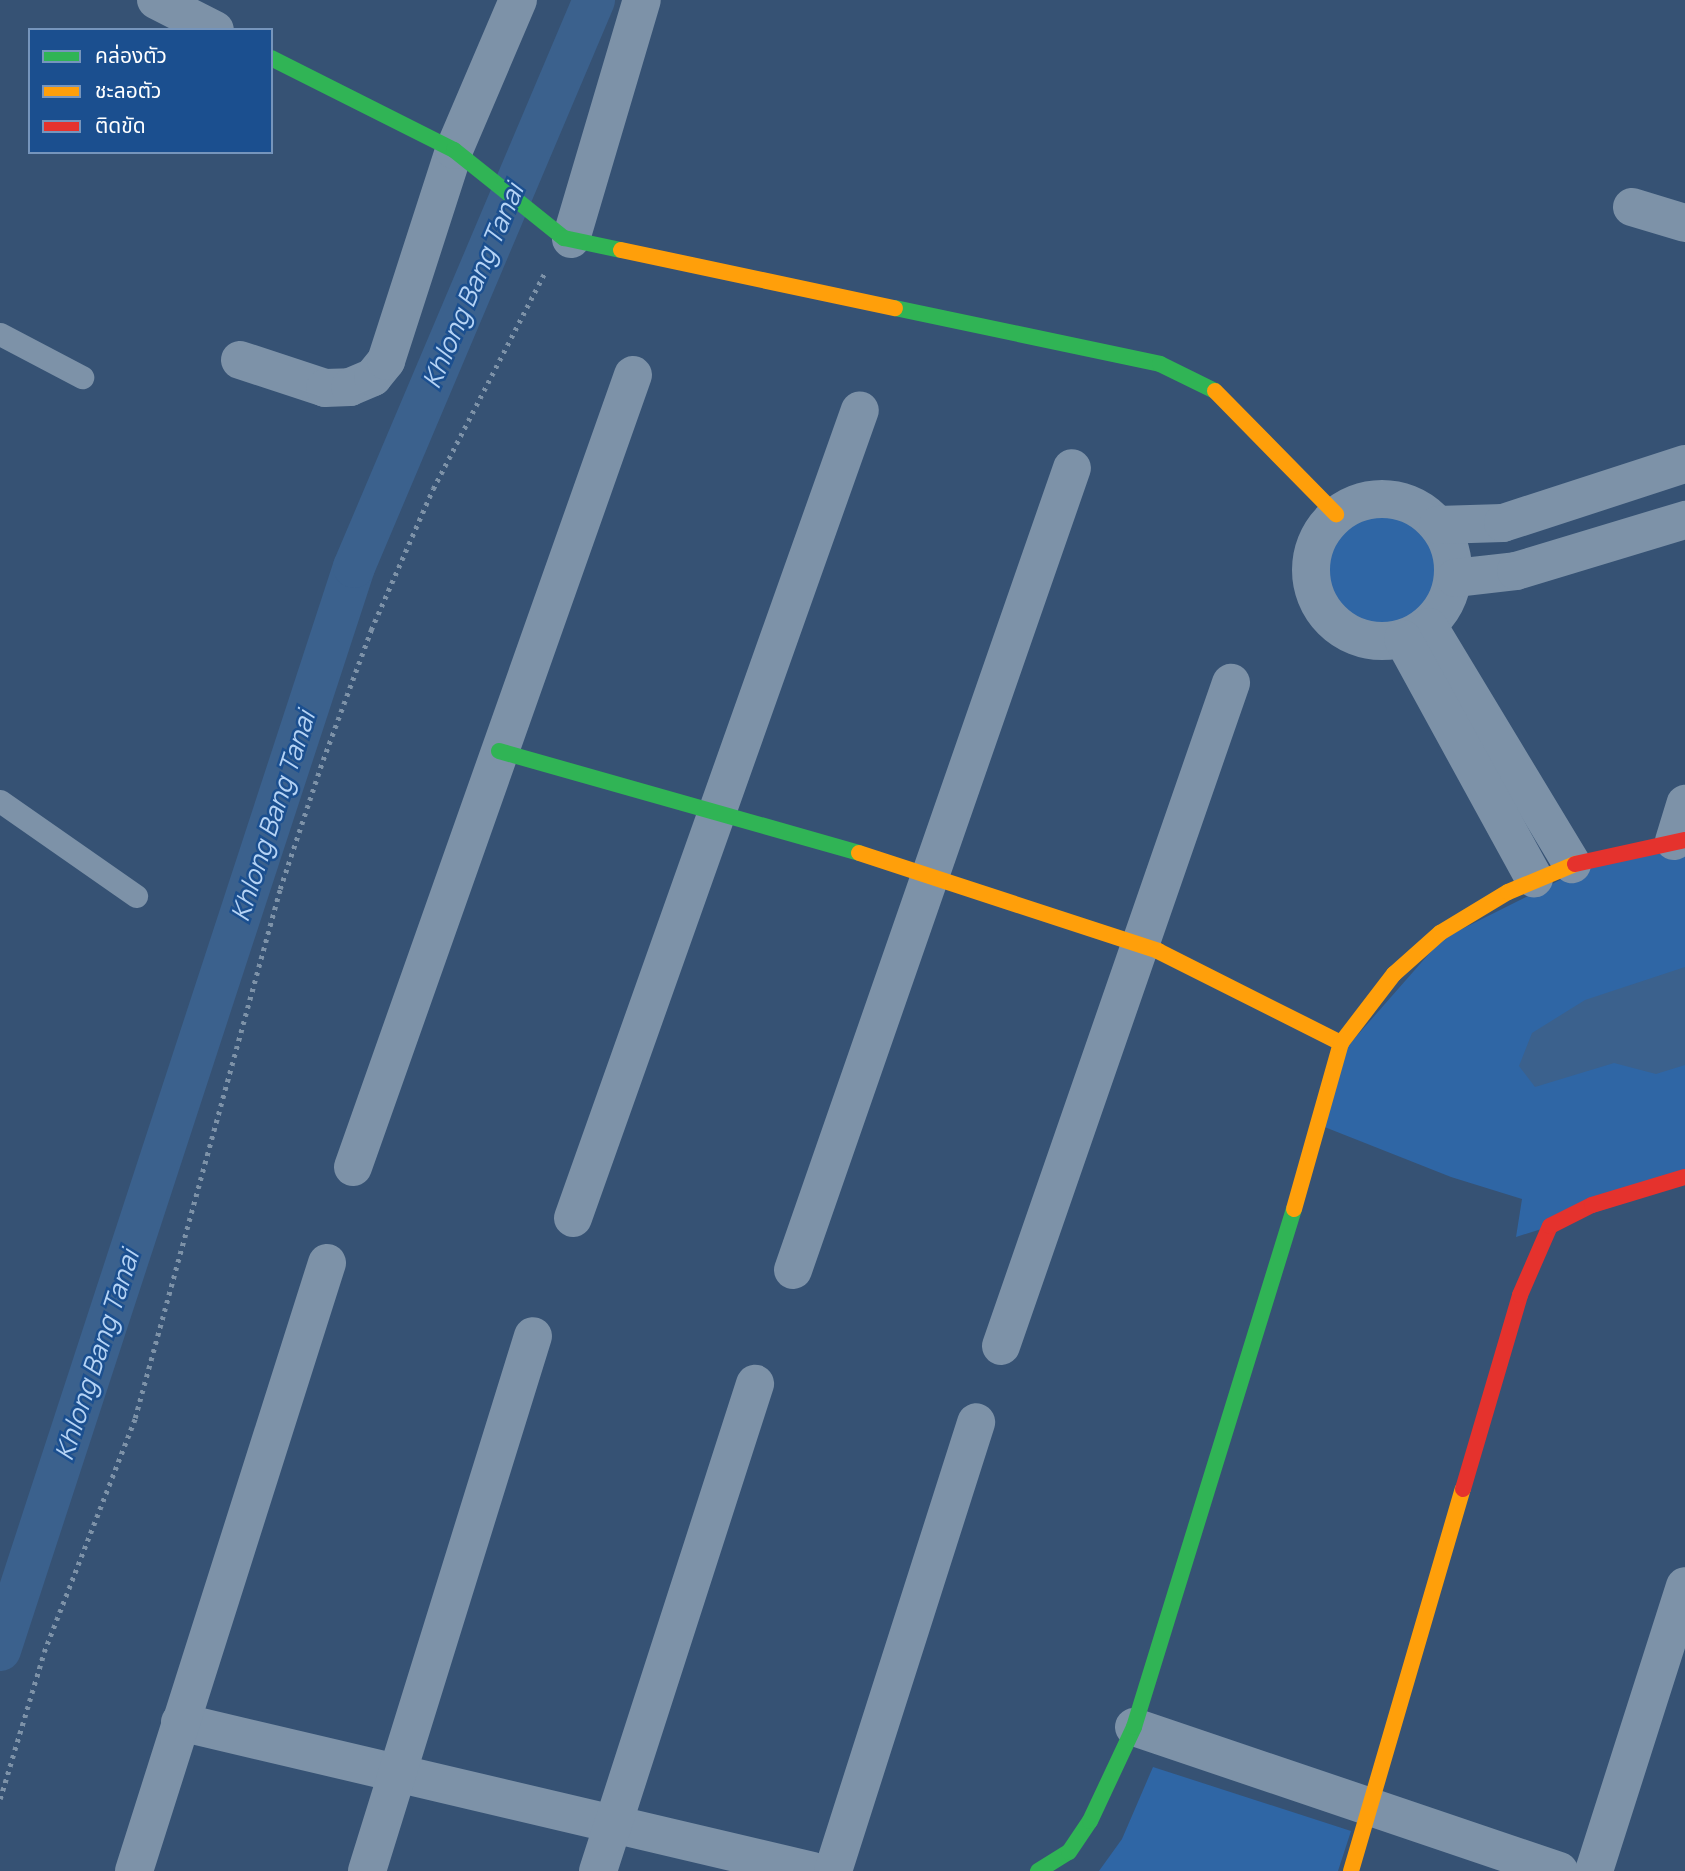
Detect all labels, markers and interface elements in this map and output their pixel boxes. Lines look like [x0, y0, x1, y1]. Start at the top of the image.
legend [28, 28, 273, 154]
text: คล่องตัว [95, 41, 167, 69]
text: ชะลอตัว [95, 76, 161, 104]
text: ติดขัด [95, 111, 146, 139]
water label: Khlong Bang Tanai [416, 179, 530, 393]
water label: Khlong Bang Tanai [224, 707, 322, 925]
water label: Khlong Bang Tanai [48, 1246, 146, 1464]

